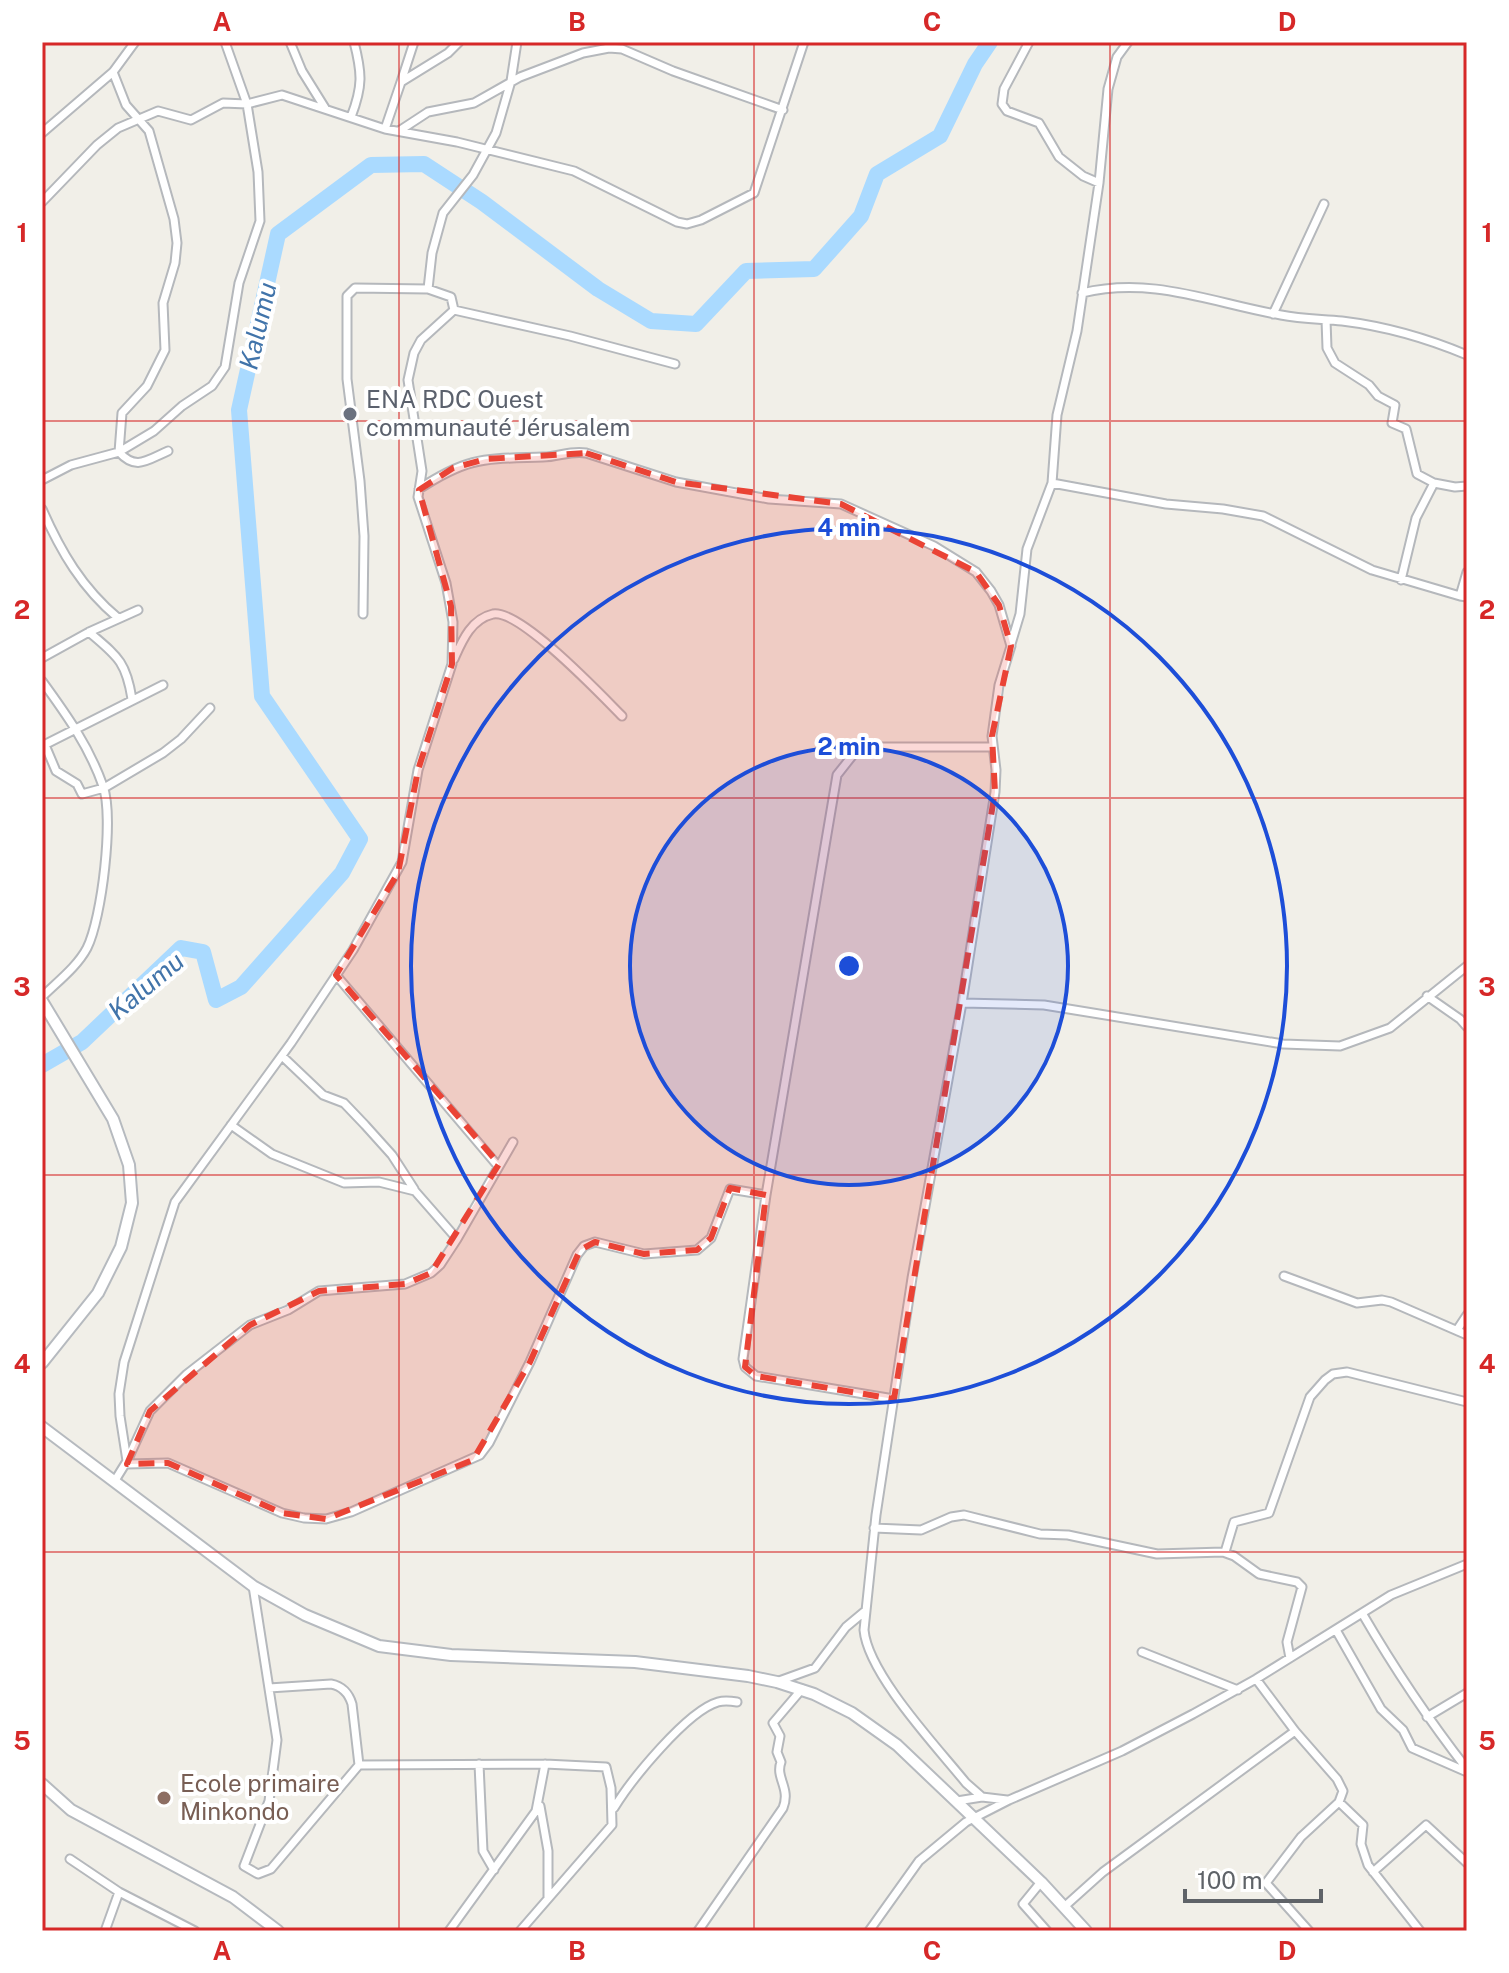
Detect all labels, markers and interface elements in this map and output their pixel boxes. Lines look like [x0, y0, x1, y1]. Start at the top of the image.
text: A [213, 6, 232, 37]
text: B [568, 6, 586, 37]
text: C [923, 6, 941, 37]
text: D [1278, 6, 1296, 37]
text: 1 [16, 217, 28, 248]
text: 1 [1481, 217, 1493, 248]
water label: Kalumu [232, 279, 283, 373]
place label: ENA RDC Ouest communauté Jérusalem [366, 385, 630, 441]
marker: ENA RDC Ouest communauté Jérusalem [341, 405, 359, 423]
text: 4 min [817, 513, 881, 541]
text: 2 [14, 594, 30, 625]
text: 2 [1479, 594, 1495, 625]
text: 2 min [818, 732, 880, 760]
water label: Kalumu [102, 945, 190, 1026]
centre of rings [835, 952, 863, 980]
text: 3 [13, 971, 31, 1002]
text: 3 [1478, 971, 1496, 1002]
text: 4 [13, 1348, 31, 1379]
text: 4 [1478, 1348, 1496, 1379]
text: 5 [13, 1725, 31, 1756]
text: 5 [1478, 1725, 1496, 1756]
place label: Ecole primaire Minkondo [180, 1769, 340, 1825]
marker: Ecole primaire Minkondo [155, 1789, 173, 1807]
scale bar [1185, 1853, 1321, 1903]
text: 100 m [1197, 1866, 1263, 1894]
text: A [213, 1935, 232, 1966]
text: B [568, 1935, 586, 1966]
text: C [923, 1935, 941, 1966]
text: D [1278, 1935, 1296, 1966]

